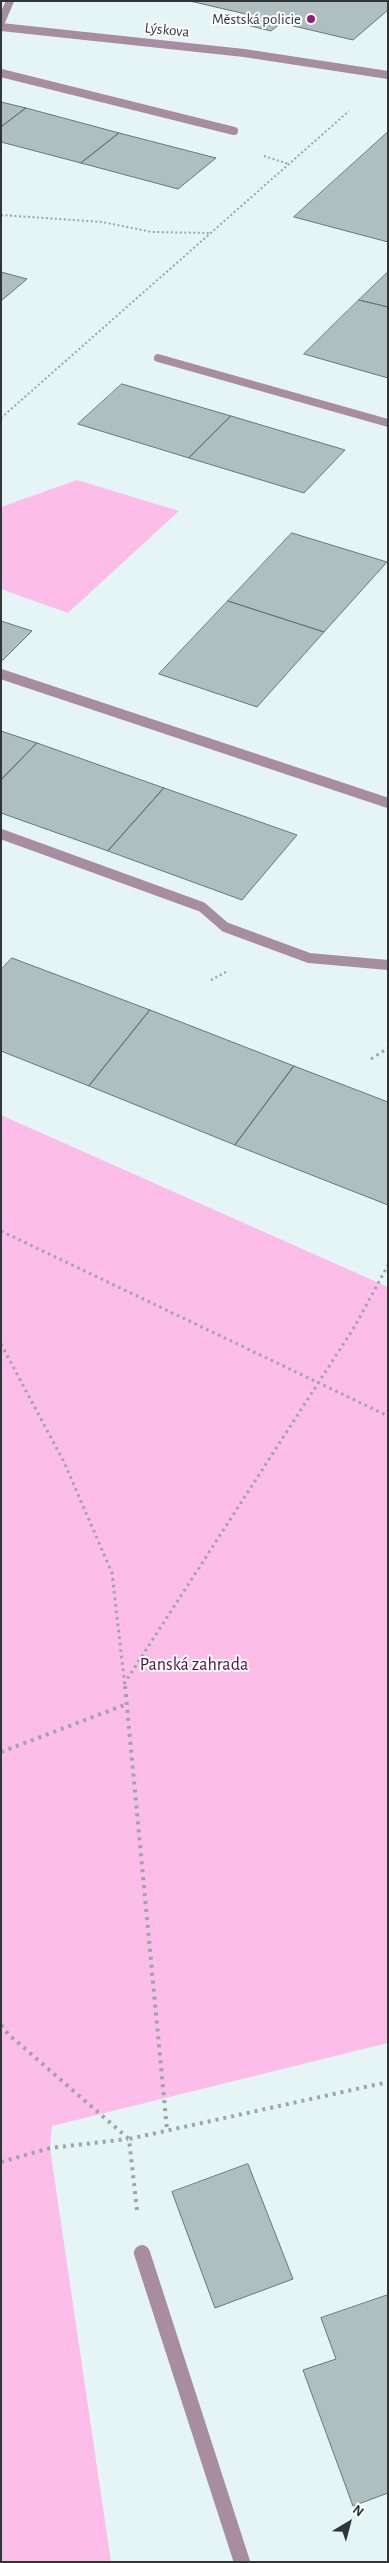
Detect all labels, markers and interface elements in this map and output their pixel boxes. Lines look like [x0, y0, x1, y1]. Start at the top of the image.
place label: Městská policie [212, 10, 301, 28]
marker: Městská policie [305, 13, 317, 25]
street label: Lýskova [144, 19, 190, 41]
park label: Panská zahrada [140, 1654, 248, 1676]
north arrow [324, 2498, 374, 2548]
text: N [350, 2502, 366, 2520]

